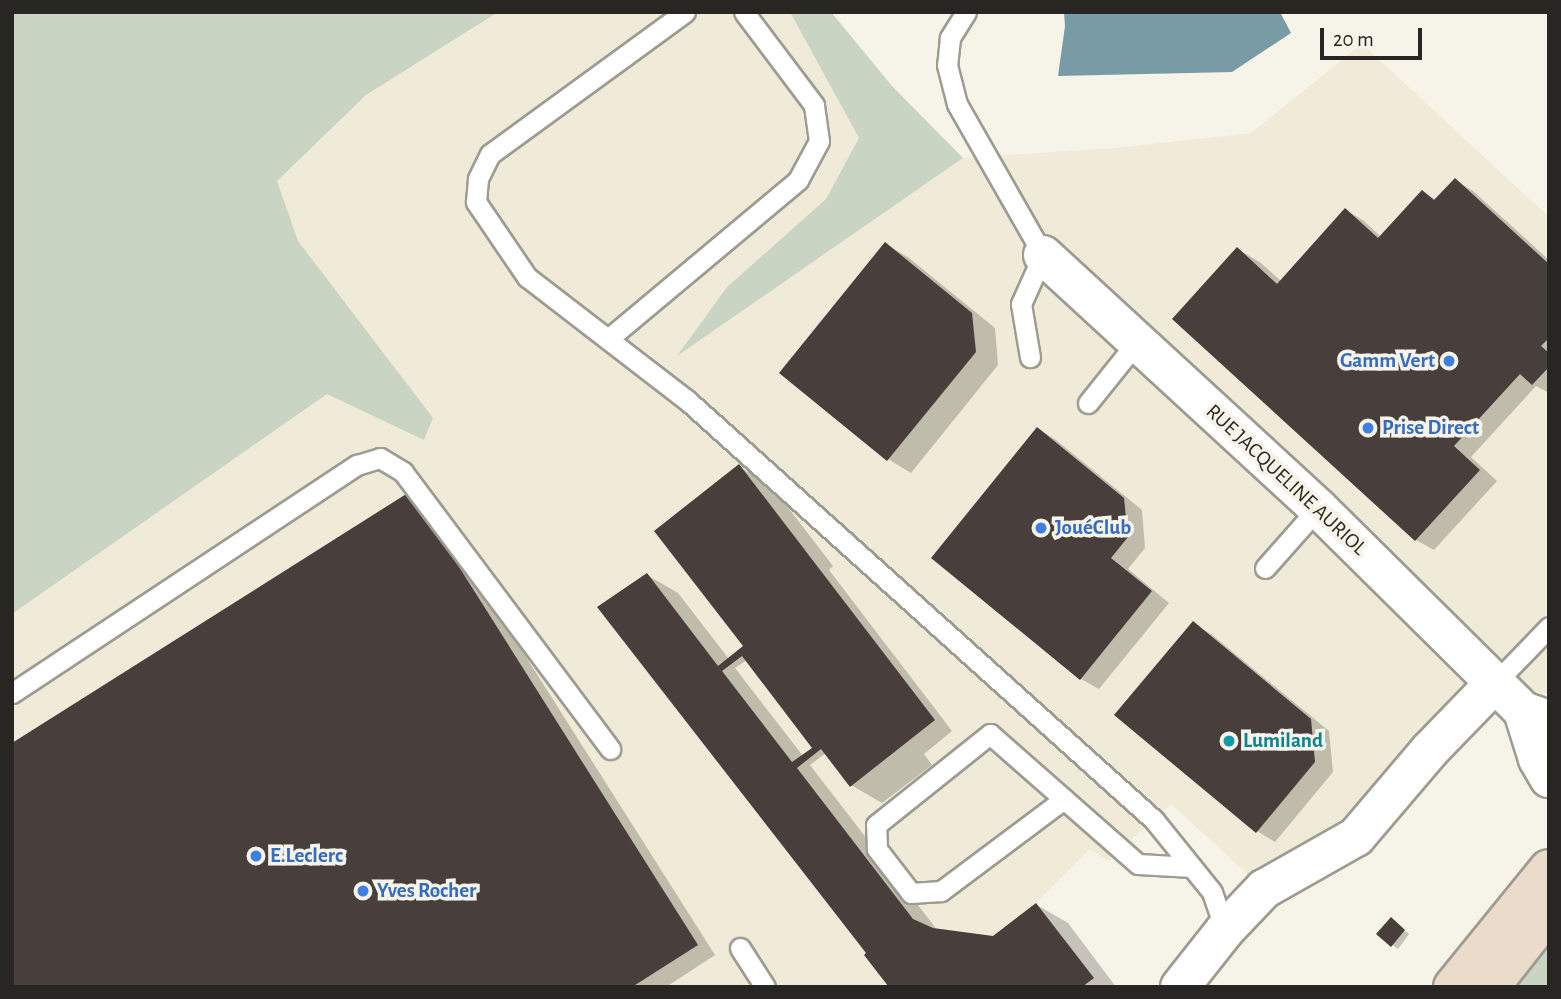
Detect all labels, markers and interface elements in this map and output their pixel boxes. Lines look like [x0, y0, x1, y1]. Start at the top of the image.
scale bar [1323, 14, 1424, 58]
text: 20 m [1333, 29, 1374, 50]
place label: Gamm Vert [1340, 348, 1435, 374]
marker: Gamm Vert [1441, 353, 1457, 369]
street label: RUE JACQUELINE AURIOL [1201, 399, 1371, 561]
place label: Prise Direct [1382, 415, 1479, 441]
marker: Prise Direct [1360, 420, 1376, 436]
place label: JouéClub [1055, 515, 1131, 541]
marker: JouéClub [1033, 520, 1049, 536]
place label: Lumiland [1243, 728, 1323, 754]
marker: Lumiland [1221, 733, 1237, 749]
place label: E.Leclerc [270, 843, 343, 869]
marker: E.Leclerc [248, 848, 264, 864]
place label: Yves Rocher [377, 878, 476, 904]
marker: Yves Rocher [355, 883, 371, 899]

